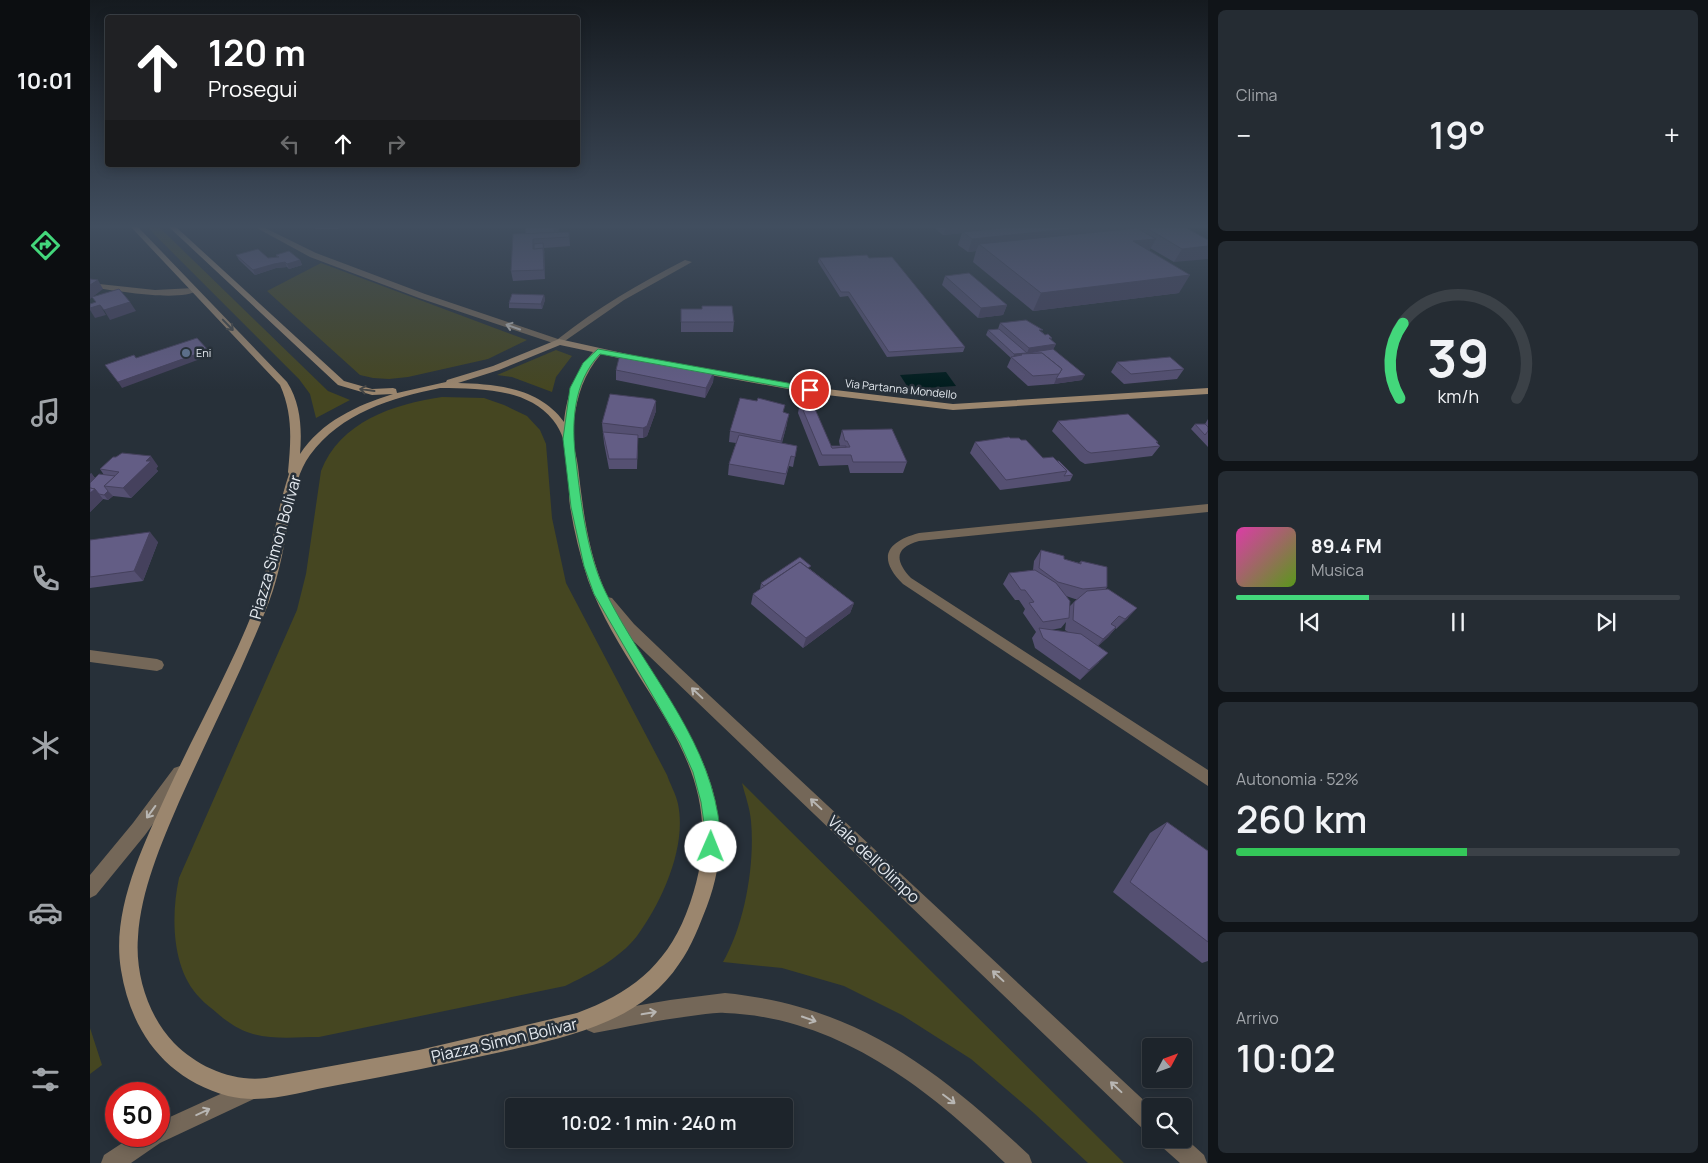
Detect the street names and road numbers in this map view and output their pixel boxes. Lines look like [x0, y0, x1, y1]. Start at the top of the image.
street label: Via Partanna Mondello [844, 375, 958, 402]
street label: Piazza Simon Bolivar [244, 472, 306, 622]
street label: Viale dell'Olimpo [823, 810, 925, 908]
street label: Piazza Simon Bolivar [429, 1012, 579, 1067]

